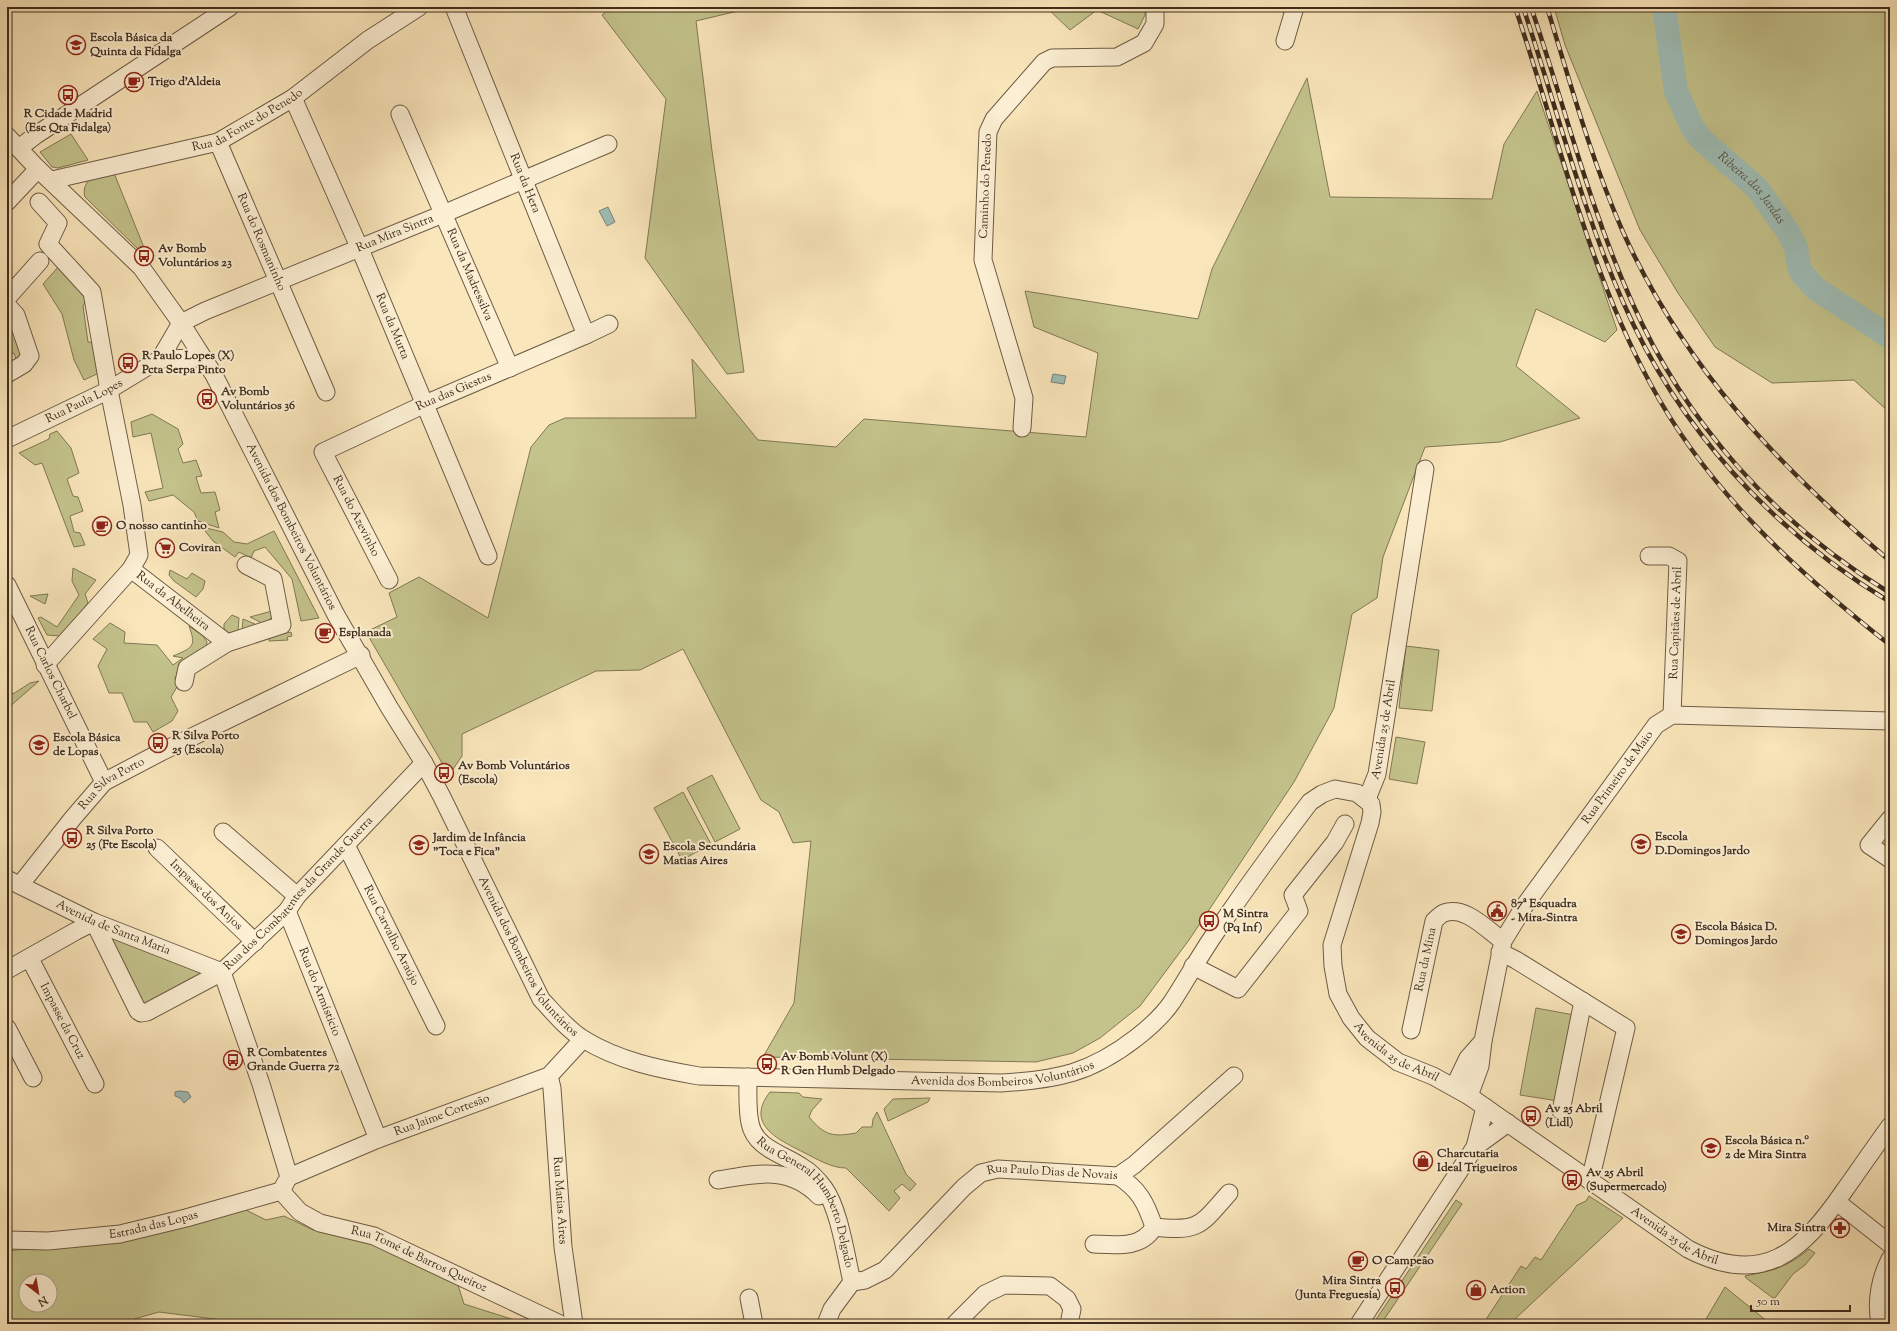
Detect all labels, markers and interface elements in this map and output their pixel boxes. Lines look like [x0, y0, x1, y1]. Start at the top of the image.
place label: Escola Básica da Quinta da Fidalga [89, 29, 182, 61]
school or university icon: Escola Básica da Quinta da Fidalga [65, 34, 87, 56]
cafe icon: Trigo d'Aldeia [123, 71, 145, 93]
place label: Trigo d'Aldeia [147, 73, 221, 91]
bus stop icon: R Cidade Madrid (Esc Qta Fidalga) [57, 84, 79, 106]
street label: Rua da Fonte do Penedo [190, 84, 307, 157]
place label: R Cidade Madrid (Esc Qta Fidalga) [23, 105, 113, 137]
street label: Caminho do Penedo [975, 133, 997, 239]
water label: Ribeira das Jardas [1713, 148, 1789, 228]
street label: Rua da Hera [505, 151, 545, 216]
street label: Rua do Rosmaninho [232, 190, 291, 294]
street label: Rua Mira Sintra [354, 210, 437, 257]
street label: Rua da Madressilva [442, 225, 498, 324]
place label: Av Bomb Voluntários 23 [157, 240, 232, 272]
bus stop icon: Av Bomb Voluntários 23 [133, 245, 155, 267]
street label: Rua da Murta [370, 291, 414, 363]
place label: R Paulo Lopes (X) Pcta Serpa Pinto [141, 347, 235, 379]
bus stop icon: R Paulo Lopes (X) Pcta Serpa Pinto [117, 352, 139, 374]
street label: Rua das Giestas [413, 367, 495, 416]
street label: Rua Paula Lopes [43, 374, 127, 428]
place label: Av Bomb Voluntários 36 [220, 383, 295, 415]
bus stop icon: Av Bomb Voluntários 36 [196, 388, 218, 410]
street label: Avenida dos Bombeiros Voluntários [241, 440, 341, 614]
street label: Rua do Azevinho [328, 472, 384, 560]
cafe icon: O nosso cantinho [91, 515, 113, 537]
place label: O nosso cantinho [116, 517, 207, 535]
supermarket icon: Coviran [154, 537, 176, 559]
place label: Coviran [179, 539, 222, 557]
street label: Rua Capitães de Abril [1665, 566, 1687, 680]
street label: Rua da Abelheira [132, 567, 214, 636]
cafe icon: Esplanada [314, 622, 336, 644]
street label: Rua Carlos Charbel [20, 623, 81, 723]
place label: Esplanada [338, 624, 392, 642]
street label: Avenida 25 de Abril [1367, 678, 1401, 782]
place label: R Silva Porto 25 (Escola) [171, 727, 240, 759]
street label: Rua Primeiro de Maio [1578, 727, 1658, 828]
place label: Escola Básica de Lopas [52, 729, 121, 761]
bus stop icon: R Silva Porto 25 (Escola) [147, 732, 169, 754]
school or university icon: Escola Básica de Lopas [28, 734, 50, 756]
street label: Rua Silva Porto [75, 753, 148, 814]
place label: Av Bomb Voluntários (Escola) [457, 757, 570, 789]
bus stop icon: Av Bomb Voluntários (Escola) [433, 762, 455, 784]
street label: Rua dos Combatentes da Grande Guerra [220, 812, 378, 975]
place label: R Silva Porto 25 (Fte Escola) [85, 822, 157, 854]
bus stop icon: R Silva Porto 25 (Fte Escola) [61, 827, 83, 849]
place label: Escola D.Domingos Jardo [1654, 828, 1750, 860]
place label: Jardim de Infância "Toca e Fica" [432, 829, 526, 861]
school or university icon: Escola D.Domingos Jardo [1630, 833, 1652, 855]
school or university icon: Jardim de Infância "Toca e Fica" [408, 834, 430, 856]
place label: Escola Secundária Matias Aires [662, 838, 756, 870]
school or university icon: Escola Secundária Matias Aires [638, 843, 660, 865]
street label: Impasse dos Anjos [165, 856, 247, 935]
street label: Avenida dos Bombeiros Voluntários [473, 874, 582, 1042]
street label: Rua Carvalho Araújo [358, 882, 424, 989]
place label: 87ª Esquadra - Mira-Sintra [1511, 895, 1578, 927]
street label: Avenida de Santa Maria [53, 896, 173, 960]
public building icon: 87ª Esquadra - Mira-Sintra [1486, 900, 1508, 922]
place label: M Sintra (Pq Inf) [1222, 905, 1269, 937]
bus stop icon: M Sintra (Pq Inf) [1198, 910, 1220, 932]
place label: Escola Básica D. Domingos Jardo [1694, 918, 1778, 950]
school or university icon: Escola Básica D. Domingos Jardo [1670, 923, 1692, 945]
street label: Rua da Mina [1410, 925, 1442, 993]
street label: Rua do Armísticio [293, 945, 345, 1039]
street label: Impasse da Cruz [35, 980, 90, 1063]
street label: Avenida 25 de Abril [1349, 1018, 1443, 1087]
place label: R Combatentes Grande Guerra 72 [246, 1044, 340, 1076]
place label: Av Bomb Volunt (X) R Gen Humb Delgado [780, 1048, 896, 1080]
bus stop icon: R Combatentes Grande Guerra 72 [222, 1049, 244, 1071]
bus stop icon: Av Bomb Volunt (X) R Gen Humb Delgado [756, 1053, 778, 1075]
street label: Avenida dos Bombeiros Voluntários [911, 1056, 1098, 1092]
street label: Rua Jaime Cortesão [392, 1089, 493, 1141]
place label: Av 25 Abril (Lidl) [1544, 1100, 1603, 1132]
bus stop icon: Av 25 Abril (Lidl) [1520, 1105, 1542, 1127]
place label: Escola Básica n.º 2 de Mira Sintra [1724, 1132, 1810, 1164]
street label: Rua General Humberto Delgado [752, 1133, 858, 1270]
school or university icon: Escola Básica n.º 2 de Mira Sintra [1700, 1137, 1722, 1159]
place label: Charcutaria Ideal Trigueiros [1436, 1145, 1518, 1177]
shop icon: Charcutaria Ideal Trigueiros [1412, 1150, 1434, 1172]
street label: Rua Matias Aires [548, 1156, 572, 1245]
street label: Rua Paulo Dias de Novais [985, 1160, 1118, 1185]
place label: Av 25 Abril (Supermercado) [1585, 1164, 1667, 1196]
bus stop icon: Av 25 Abril (Supermercado) [1561, 1169, 1583, 1191]
street label: Avenida 25 de Abril [1627, 1203, 1721, 1270]
street label: Estrada das Lopas [108, 1206, 201, 1244]
pharmacy icon: Mira Sintra [1829, 1217, 1851, 1239]
place label: Mira Sintra [1766, 1219, 1826, 1237]
street label: Rua Tomé de Barros Queiroz [349, 1222, 490, 1297]
cafe icon: O Campeão [1347, 1250, 1369, 1272]
place label: O Campeão [1372, 1252, 1434, 1270]
place label: Mira Sintra (Junta Freguesia) [1295, 1272, 1381, 1304]
north arrow [18, 1273, 58, 1313]
bus stop icon: Mira Sintra (Junta Freguesia) [1384, 1277, 1406, 1299]
shop icon: Action [1465, 1279, 1487, 1301]
place label: Action [1489, 1281, 1527, 1299]
scale bar [1751, 1287, 1850, 1313]
text: N [35, 1291, 51, 1310]
text: 50 m [1756, 1293, 1780, 1311]

